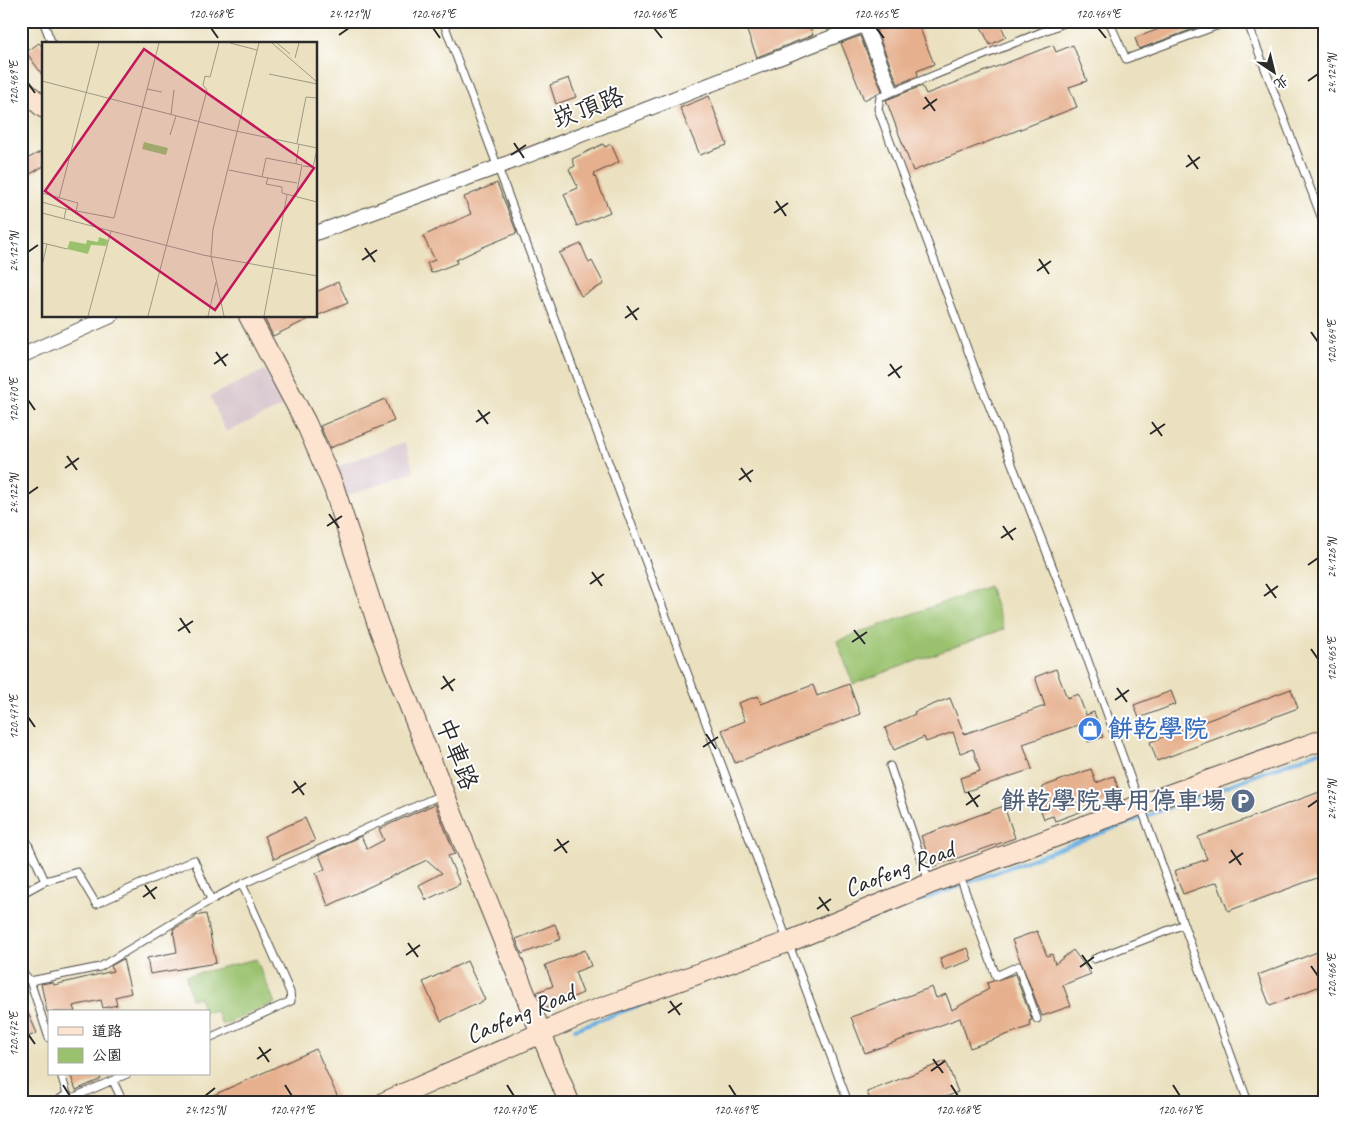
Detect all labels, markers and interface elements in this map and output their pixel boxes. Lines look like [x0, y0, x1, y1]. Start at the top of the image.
text: 120.468°E [189, 6, 235, 22]
text: 24.121°N [329, 6, 371, 22]
text: 120.467°E [411, 6, 457, 22]
text: 120.466°E [632, 6, 678, 22]
text: 120.465°E [854, 6, 900, 22]
text: 120.464°E [1076, 6, 1122, 22]
inset map [42, 42, 318, 318]
north arrow [1248, 48, 1298, 98]
text: 24.124°N [1324, 52, 1340, 94]
text: 120.469°E [6, 59, 22, 105]
text: 北 [1271, 71, 1292, 93]
street label: 崁頂路 [547, 80, 629, 136]
text: 24.121°N [6, 230, 22, 272]
text: 120.464°E [1324, 318, 1340, 364]
text: 120.470°E [6, 376, 22, 422]
text: 24.122°N [6, 472, 22, 514]
text: 24.126°N [1324, 536, 1340, 578]
text: 120.465°E [1324, 635, 1340, 681]
text: 120.471°E [6, 693, 22, 739]
street label: 中車路 [429, 713, 485, 795]
place label: 餅乾學院 [1108, 713, 1208, 745]
shop icon: 餅乾學院 [1077, 716, 1103, 742]
text: 24.127°N [1324, 778, 1340, 820]
place label: 餅乾學院專用停車場 [1001, 785, 1226, 817]
parking icon: 餅乾學院專用停車場 [1230, 788, 1256, 814]
street label: Caofeng Road [840, 832, 962, 905]
text: 120.466°E [1324, 952, 1340, 998]
street label: Caofeng Road [461, 975, 583, 1051]
text: 120.472°E [6, 1010, 22, 1056]
legend [48, 1010, 210, 1076]
text: 道路 [92, 1022, 122, 1041]
text: 公園 [92, 1046, 122, 1065]
text: 120.472°E [48, 1102, 94, 1118]
text: 24.125°N [185, 1102, 227, 1118]
text: 120.471°E [270, 1102, 316, 1118]
text: 120.470°E [492, 1102, 538, 1118]
text: 120.469°E [714, 1102, 760, 1118]
text: 120.468°E [936, 1102, 982, 1118]
text: 120.467°E [1158, 1102, 1204, 1118]

